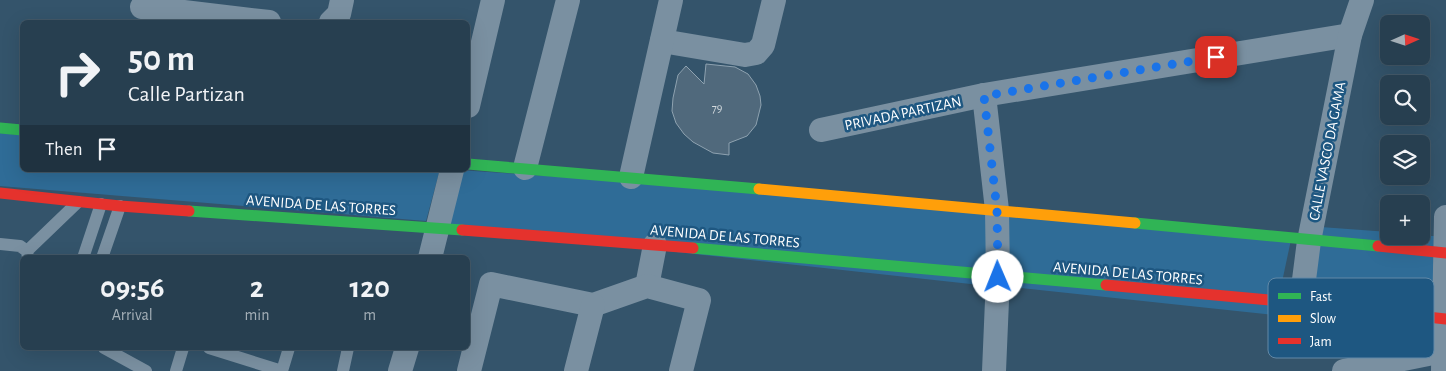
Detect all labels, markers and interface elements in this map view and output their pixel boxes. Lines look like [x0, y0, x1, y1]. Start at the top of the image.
north arrow [1380, 15, 1430, 65]
map controls [1380, 15, 1430, 245]
pin [1195, 36, 1237, 78]
icon: right [45, 40, 110, 105]
text: 50 m [128, 42, 195, 77]
icon: arrive [1202, 43, 1230, 71]
button: search [1380, 75, 1430, 125]
street label: CALLE VASCO DA GAMA [1307, 80, 1348, 222]
text: Calle Partizan [128, 83, 245, 105]
street label: PRIVADA PARTIZAN [843, 94, 963, 133]
house number: 79 [712, 102, 723, 114]
icon: arrive [93, 135, 121, 163]
button: layers [1380, 135, 1430, 185]
text: Then [45, 140, 83, 159]
street label: AVENIDA DE LAS TORRES [246, 193, 396, 218]
button: + [1380, 195, 1430, 245]
street label: AVENIDA DE LAS TORRES [650, 222, 800, 251]
position arrow [971, 250, 1023, 302]
street label: AVENIDA DE LAS TORRES [1053, 259, 1203, 288]
text: 09:56 [100, 273, 164, 303]
text: 2 [250, 273, 264, 303]
text: 120 [349, 273, 390, 303]
legend [1268, 278, 1434, 358]
text: Fast [1310, 290, 1332, 304]
text: Arrival [112, 307, 153, 323]
text: min [244, 307, 269, 323]
text: m [363, 307, 376, 323]
text: Slow [1310, 312, 1337, 326]
text: Jam [1310, 335, 1332, 349]

